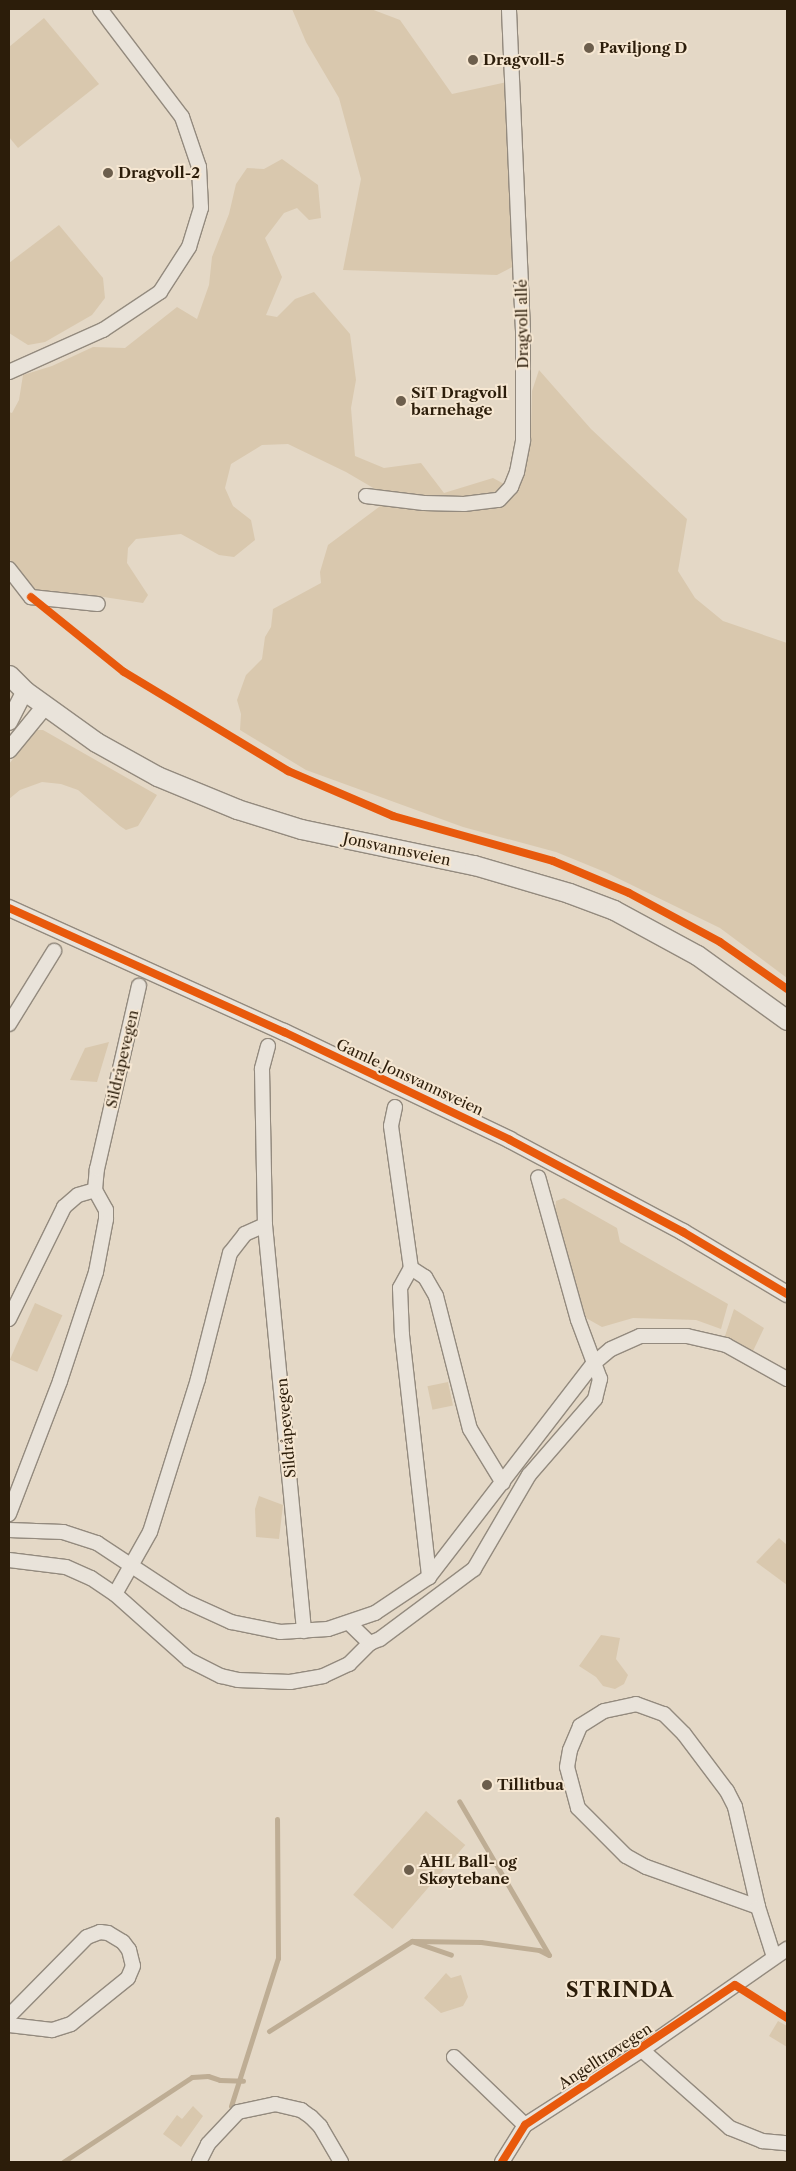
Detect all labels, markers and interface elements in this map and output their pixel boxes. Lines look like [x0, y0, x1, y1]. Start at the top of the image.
place label: Paviljong D [599, 39, 687, 57]
marker: Paviljong D [583, 42, 595, 54]
place label: Dragvoll-5 [483, 51, 565, 69]
marker: Dragvoll-5 [467, 54, 479, 66]
place label: Dragvoll-2 [118, 164, 200, 182]
marker: Dragvoll-2 [102, 167, 114, 179]
street label: Dragvoll allé [512, 279, 532, 369]
place label: SiT Dragvoll barnehage [411, 383, 508, 418]
marker: SiT Dragvoll barnehage [395, 395, 407, 407]
street label: Jonsvannsveien [342, 829, 452, 869]
street label: Sildråpevegen [102, 1008, 142, 1110]
street label: Gamle Jonsvannsveien [334, 1035, 486, 1119]
street label: Sildråpevegen [273, 1377, 299, 1479]
place label: Tillitbua [497, 1776, 564, 1794]
marker: Tillitbua [481, 1779, 493, 1791]
place label: AHL Ball- og Skøytebane [419, 1852, 517, 1887]
marker: AHL Ball- og Skøytebane [403, 1864, 415, 1876]
district label: STRINDA [565, 1978, 675, 2002]
street label: Angelltrøvegen [555, 2019, 655, 2093]

